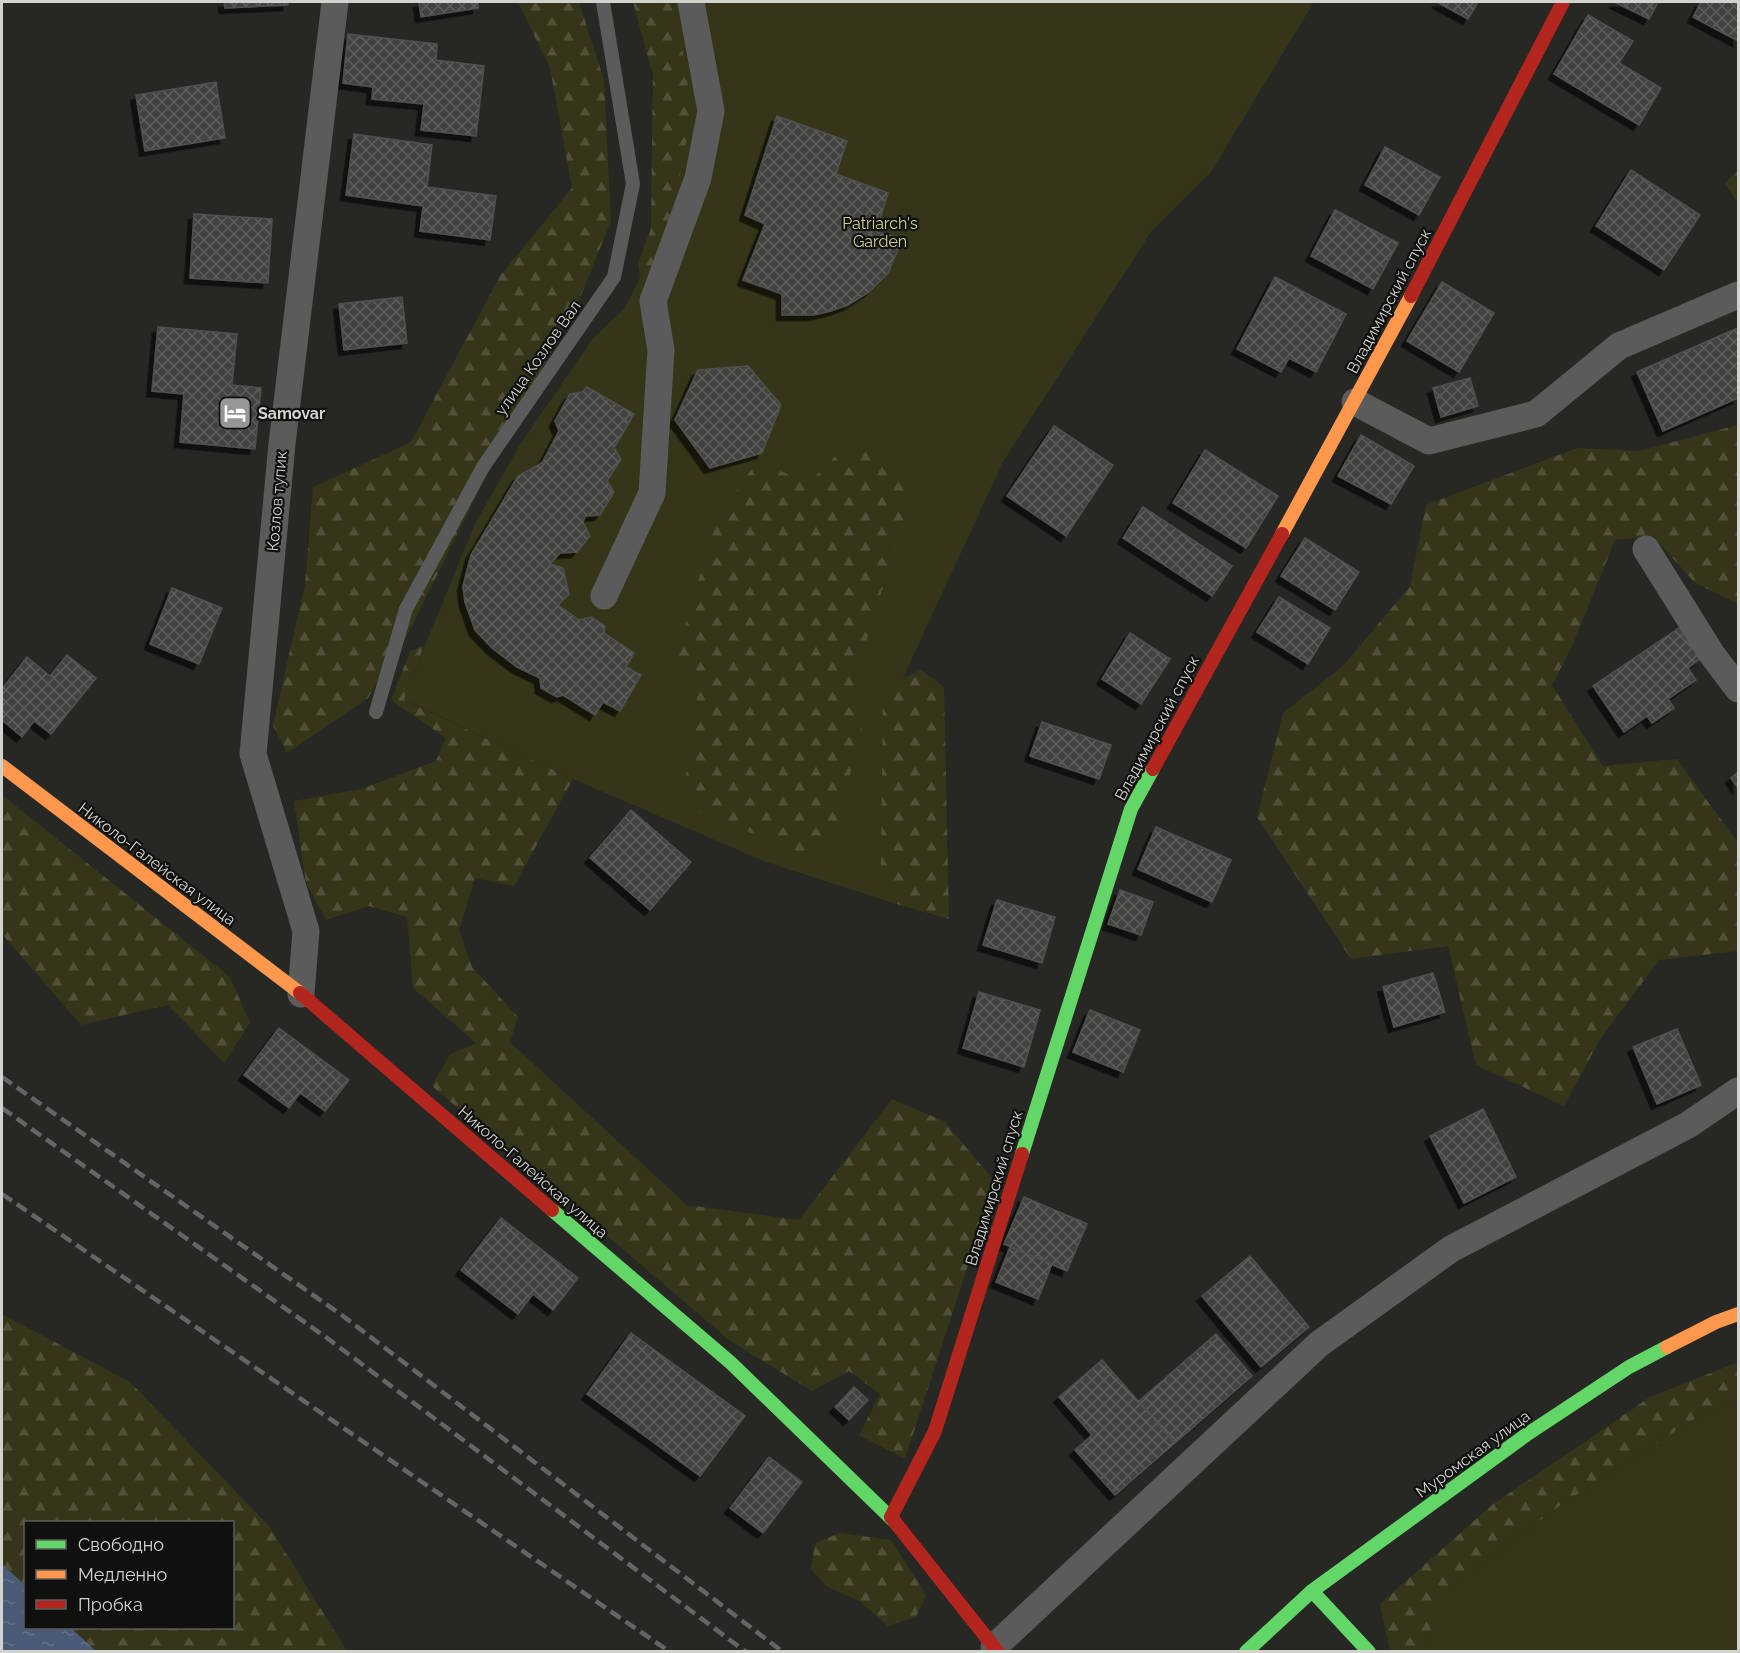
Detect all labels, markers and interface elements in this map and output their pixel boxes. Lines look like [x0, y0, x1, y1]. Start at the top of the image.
park label: Patriarch's Garden [842, 214, 918, 251]
street label: Владимирский спуск [1343, 225, 1435, 377]
street label: улица Козлов Вал [491, 297, 585, 419]
hotel icon: Samovar [217, 395, 253, 431]
place label: Samovar [258, 404, 325, 423]
street label: Козлов тупик [263, 450, 291, 552]
street label: Владимирский спуск [1111, 652, 1203, 804]
street label: Николо-Галейская улица [75, 799, 239, 929]
street label: Николо-Галейская улица [454, 1102, 612, 1242]
street label: Владимирский спуск [961, 1108, 1027, 1268]
street label: Муромская улица [1412, 1406, 1534, 1502]
legend [24, 1521, 234, 1629]
text: Свободно [78, 1534, 164, 1555]
text: Медленно [78, 1564, 167, 1585]
text: Пробка [78, 1594, 143, 1615]

